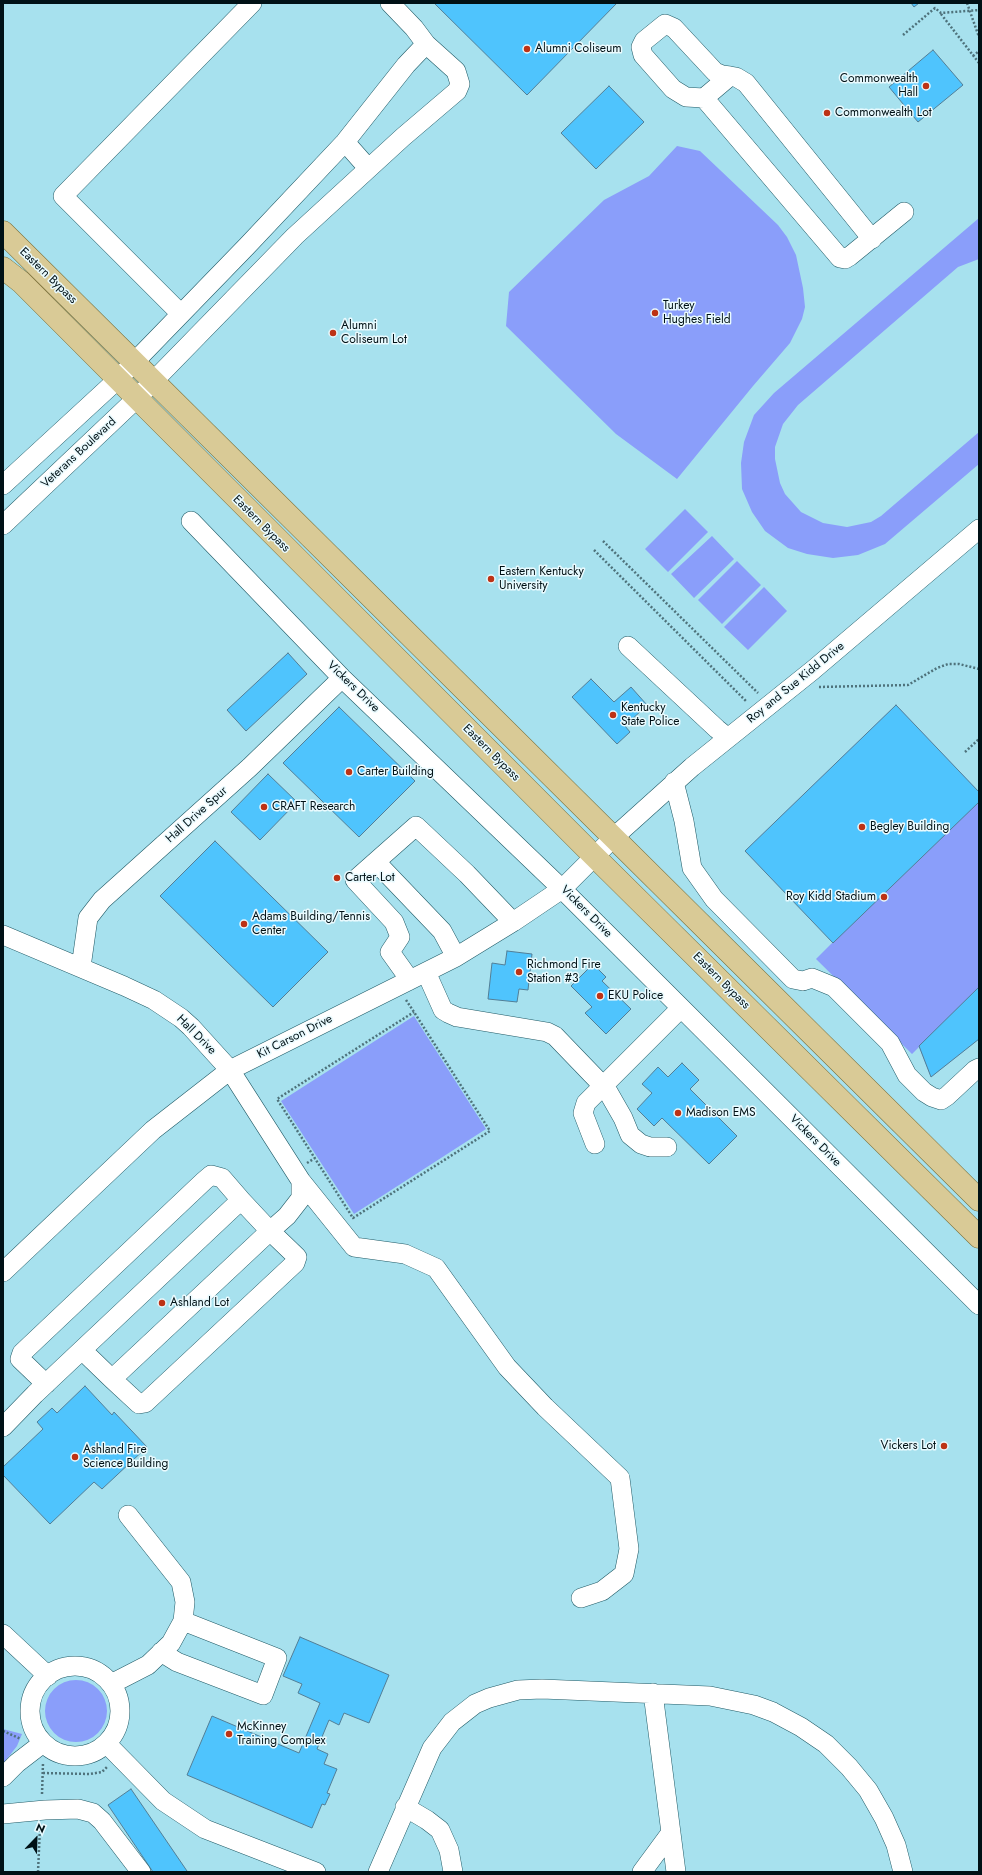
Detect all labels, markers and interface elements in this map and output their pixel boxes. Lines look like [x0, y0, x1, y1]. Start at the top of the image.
place label: Alumni Coliseum [535, 42, 622, 56]
marker: Alumni Coliseum [522, 44, 532, 54]
place label: Commonwealth Hall [840, 72, 918, 100]
marker: Commonwealth Hall [921, 81, 931, 91]
place label: Commonwealth Lot [835, 106, 932, 120]
marker: Commonwealth Lot [822, 108, 832, 118]
street label: Eastern Bypass [16, 245, 80, 307]
place label: Turkey Hughes Field [663, 299, 731, 327]
marker: Turkey Hughes Field [650, 308, 660, 318]
place label: Alumni Coliseum Lot [341, 319, 407, 347]
marker: Alumni Coliseum Lot [328, 328, 338, 338]
street label: Veterans Boulevard [39, 415, 119, 491]
street label: Eastern Bypass [230, 493, 292, 555]
place label: Eastern Kentucky University [499, 565, 584, 593]
marker: Eastern Kentucky University [486, 574, 496, 584]
street label: Roy and Sue Kidd Drive [744, 639, 848, 727]
street label: Vickers Drive [324, 658, 382, 716]
place label: Kentucky State Police [621, 701, 679, 729]
marker: Kentucky State Police [608, 710, 618, 720]
street label: Eastern Bypass [460, 722, 522, 784]
place label: Carter Building [357, 765, 434, 779]
marker: Carter Building [344, 767, 354, 777]
street label: Hall Drive Spur [163, 784, 231, 846]
place label: CRAFT Research [272, 800, 355, 814]
marker: CRAFT Research [259, 802, 269, 812]
place label: Begley Building [870, 820, 949, 834]
marker: Begley Building [857, 822, 867, 832]
place label: Carter Lot [345, 871, 395, 885]
marker: Carter Lot [332, 873, 342, 883]
street label: Vickers Drive [557, 883, 615, 941]
place label: Roy Kidd Stadium [786, 890, 876, 904]
marker: Roy Kidd Stadium [879, 892, 889, 902]
place label: Adams Building/Tennis Center [252, 910, 370, 938]
marker: Adams Building/Tennis Center [239, 919, 249, 929]
street label: Eastern Bypass [690, 950, 752, 1012]
place label: Richmond Fire Station #3 [527, 958, 601, 986]
marker: Richmond Fire Station #3 [514, 967, 524, 977]
place label: EKU Police [608, 989, 663, 1003]
marker: EKU Police [595, 991, 605, 1001]
street label: Hall Drive [173, 1012, 219, 1058]
street label: Kit Carson Drive [255, 1012, 335, 1062]
place label: Madison EMS [686, 1106, 756, 1120]
marker: Madison EMS [673, 1108, 683, 1118]
street label: Vickers Drive [786, 1112, 844, 1170]
place label: Ashland Lot [170, 1296, 229, 1310]
marker: Ashland Lot [157, 1298, 167, 1308]
place label: Vickers Lot [881, 1439, 936, 1453]
marker: Vickers Lot [939, 1441, 949, 1451]
place label: Ashland Fire Science Building [83, 1443, 168, 1471]
marker: Ashland Fire Science Building [70, 1452, 80, 1462]
place label: McKinney Training Complex [237, 1720, 326, 1748]
marker: McKinney Training Complex [224, 1729, 234, 1739]
north arrow [16, 1819, 56, 1859]
text: N [34, 1819, 48, 1837]

